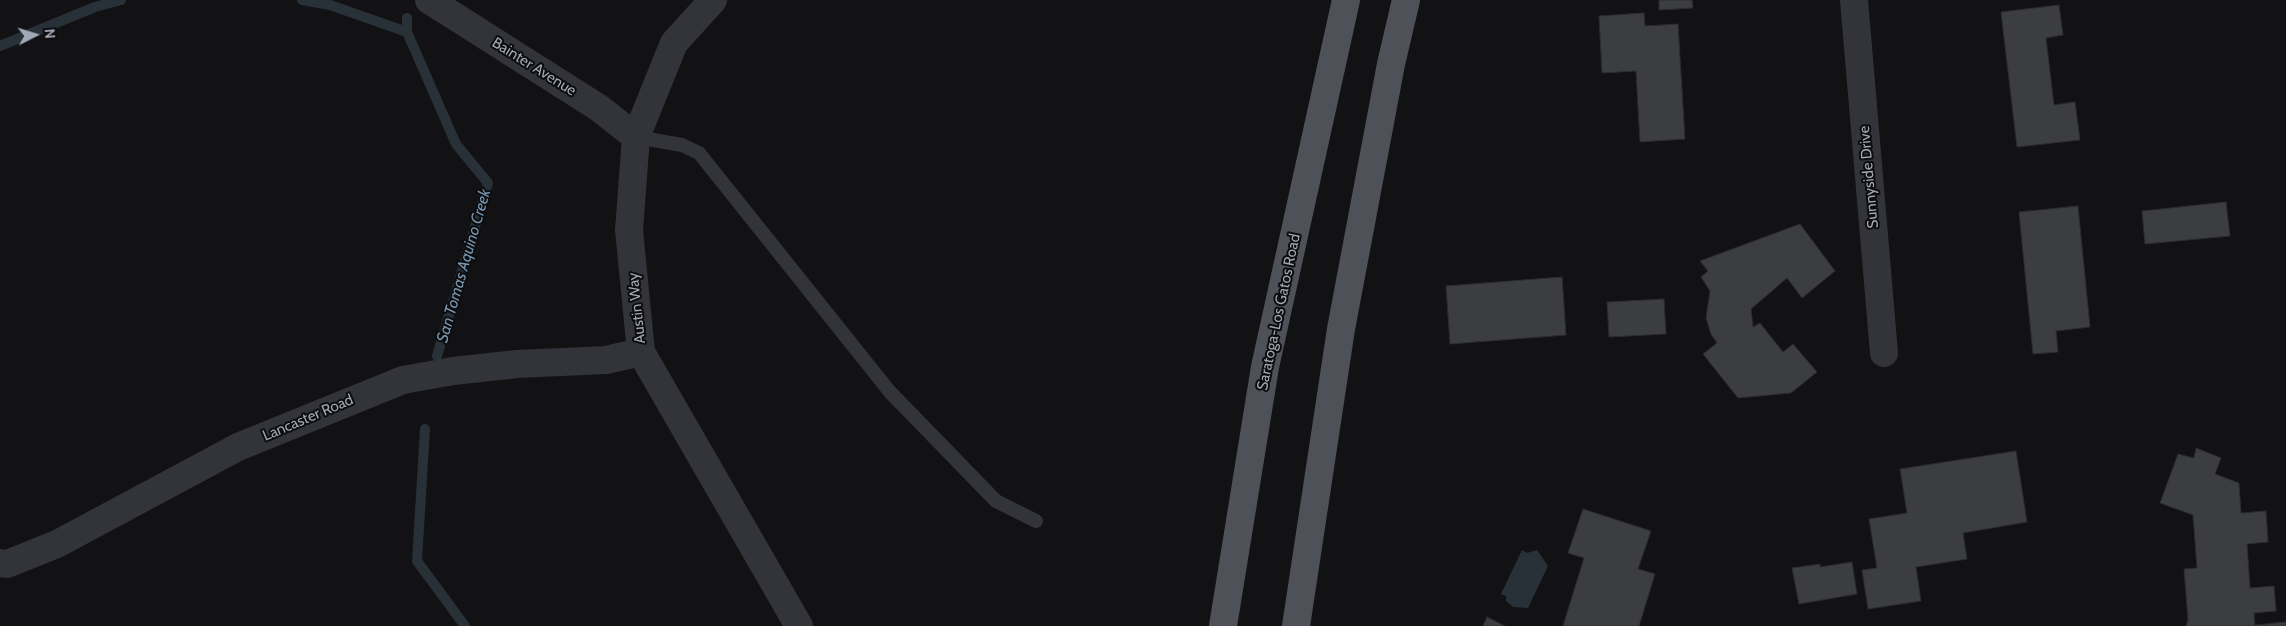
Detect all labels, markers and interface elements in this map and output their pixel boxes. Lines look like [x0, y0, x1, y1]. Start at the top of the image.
north arrow [10, 10, 60, 60]
text: N [41, 28, 59, 39]
street label: Bainter Avenue [489, 34, 579, 100]
street label: Sunnyside Drive [1856, 125, 1882, 229]
water label: San Tomas Aquino Creek [433, 187, 495, 345]
street label: Saratoga-Los Gatos Road [1254, 232, 1304, 392]
street label: Austin Way [624, 272, 650, 344]
street label: Lancaster Road [260, 391, 356, 445]

